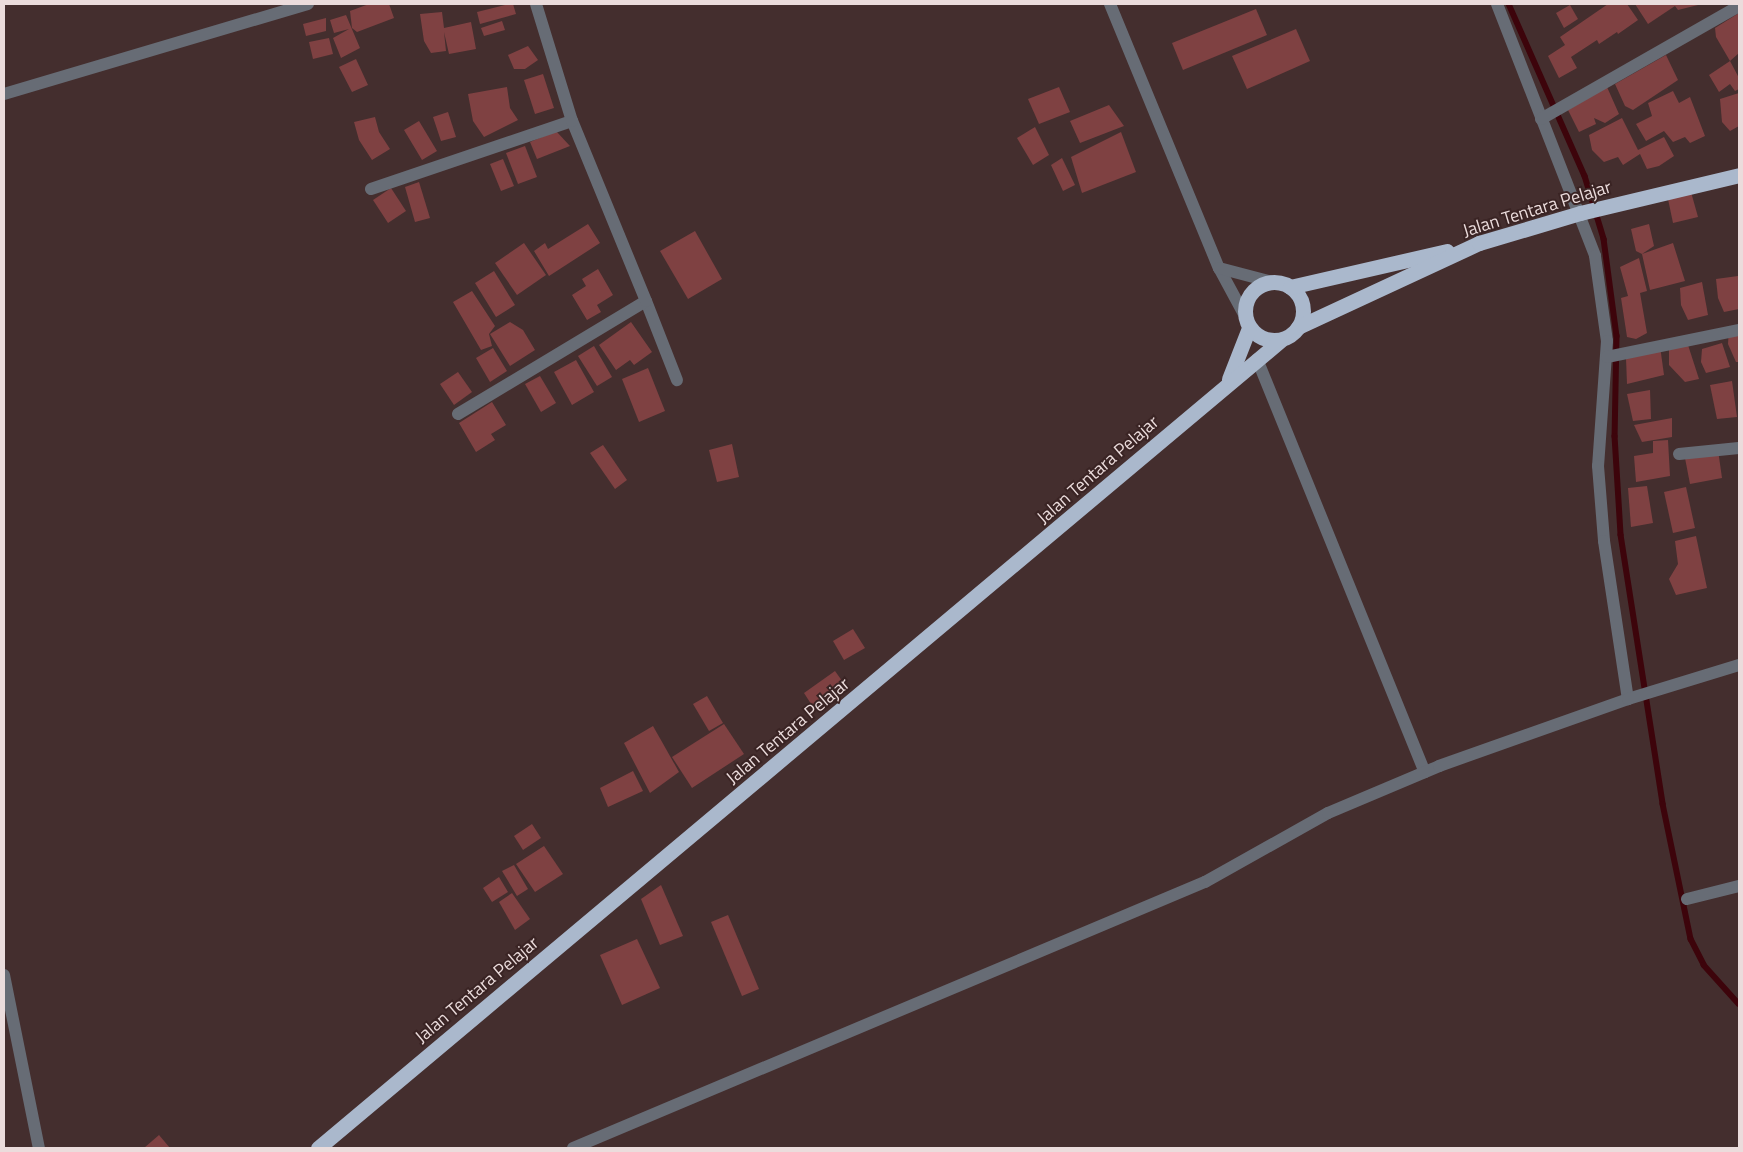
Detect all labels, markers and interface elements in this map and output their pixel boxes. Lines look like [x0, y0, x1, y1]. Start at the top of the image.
street label: Jalan Tentara Pelajar [1460, 176, 1614, 242]
street label: Jalan Tentara Pelajar [1033, 411, 1163, 529]
street label: Jalan Tentara Pelajar [722, 673, 854, 789]
street label: Jalan Tentara Pelajar [411, 932, 543, 1048]

